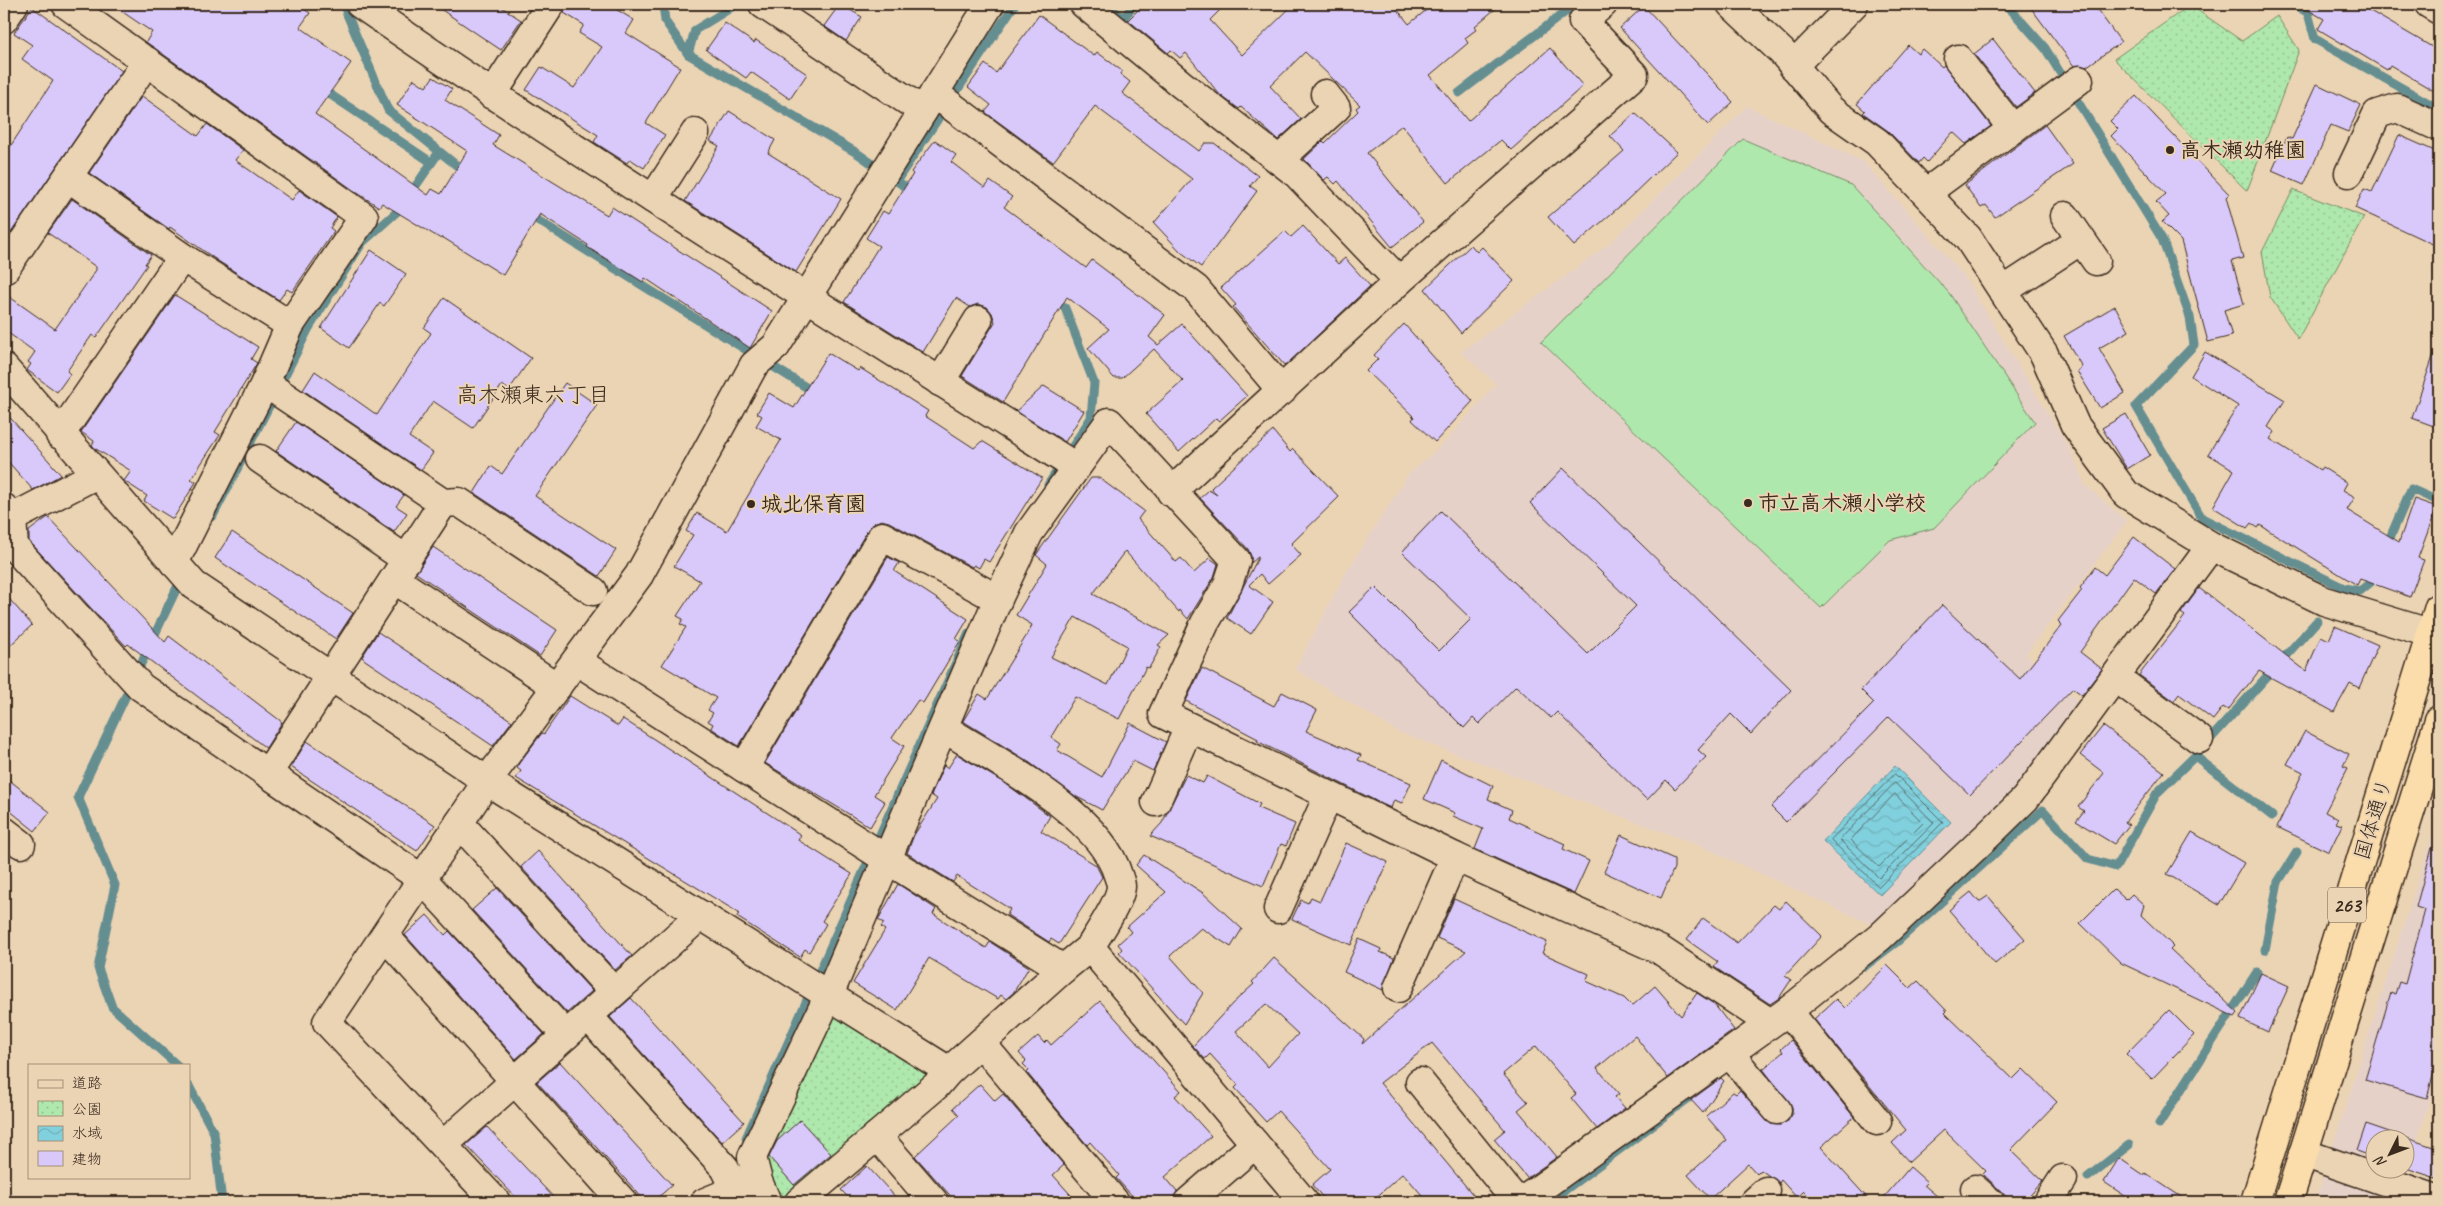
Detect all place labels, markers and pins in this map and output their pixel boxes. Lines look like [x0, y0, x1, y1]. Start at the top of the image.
place label: 高木瀬幼稚園 [2180, 137, 2306, 163]
marker: 高木瀬幼稚園 [2164, 144, 2176, 156]
place label: 市立高木瀬小学校 [1758, 490, 1926, 516]
place label: 城北保育園 [761, 491, 866, 517]
marker: 市立高木瀬小学校 [1742, 497, 1754, 509]
marker: 城北保育園 [745, 498, 757, 510]

